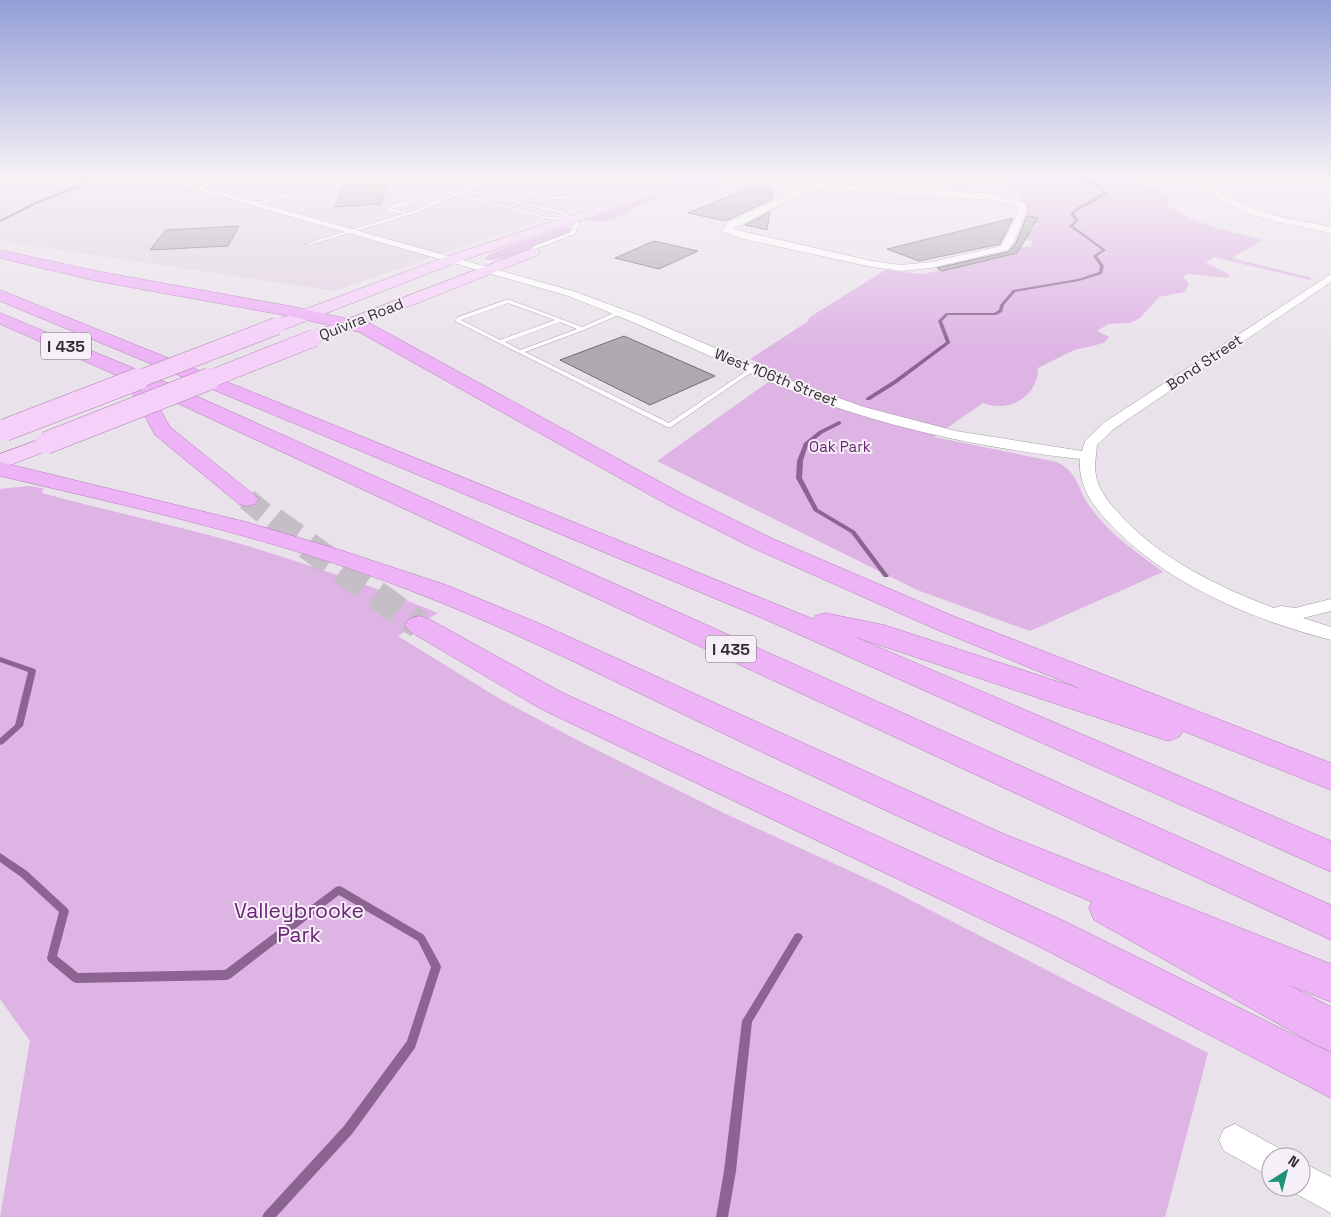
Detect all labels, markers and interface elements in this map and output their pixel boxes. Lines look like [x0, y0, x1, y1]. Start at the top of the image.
street label: Quivira Road [316, 293, 406, 345]
street label: Bond Street [1162, 330, 1246, 394]
road number: I 435 [41, 332, 91, 360]
street label: West 106th Street [712, 344, 840, 410]
park label: Oak Park [809, 437, 871, 456]
road number: I 435 [706, 636, 756, 662]
park label: Valleybrooke Park [234, 897, 364, 948]
north arrow [1261, 1147, 1311, 1197]
text: N [1285, 1151, 1303, 1172]

